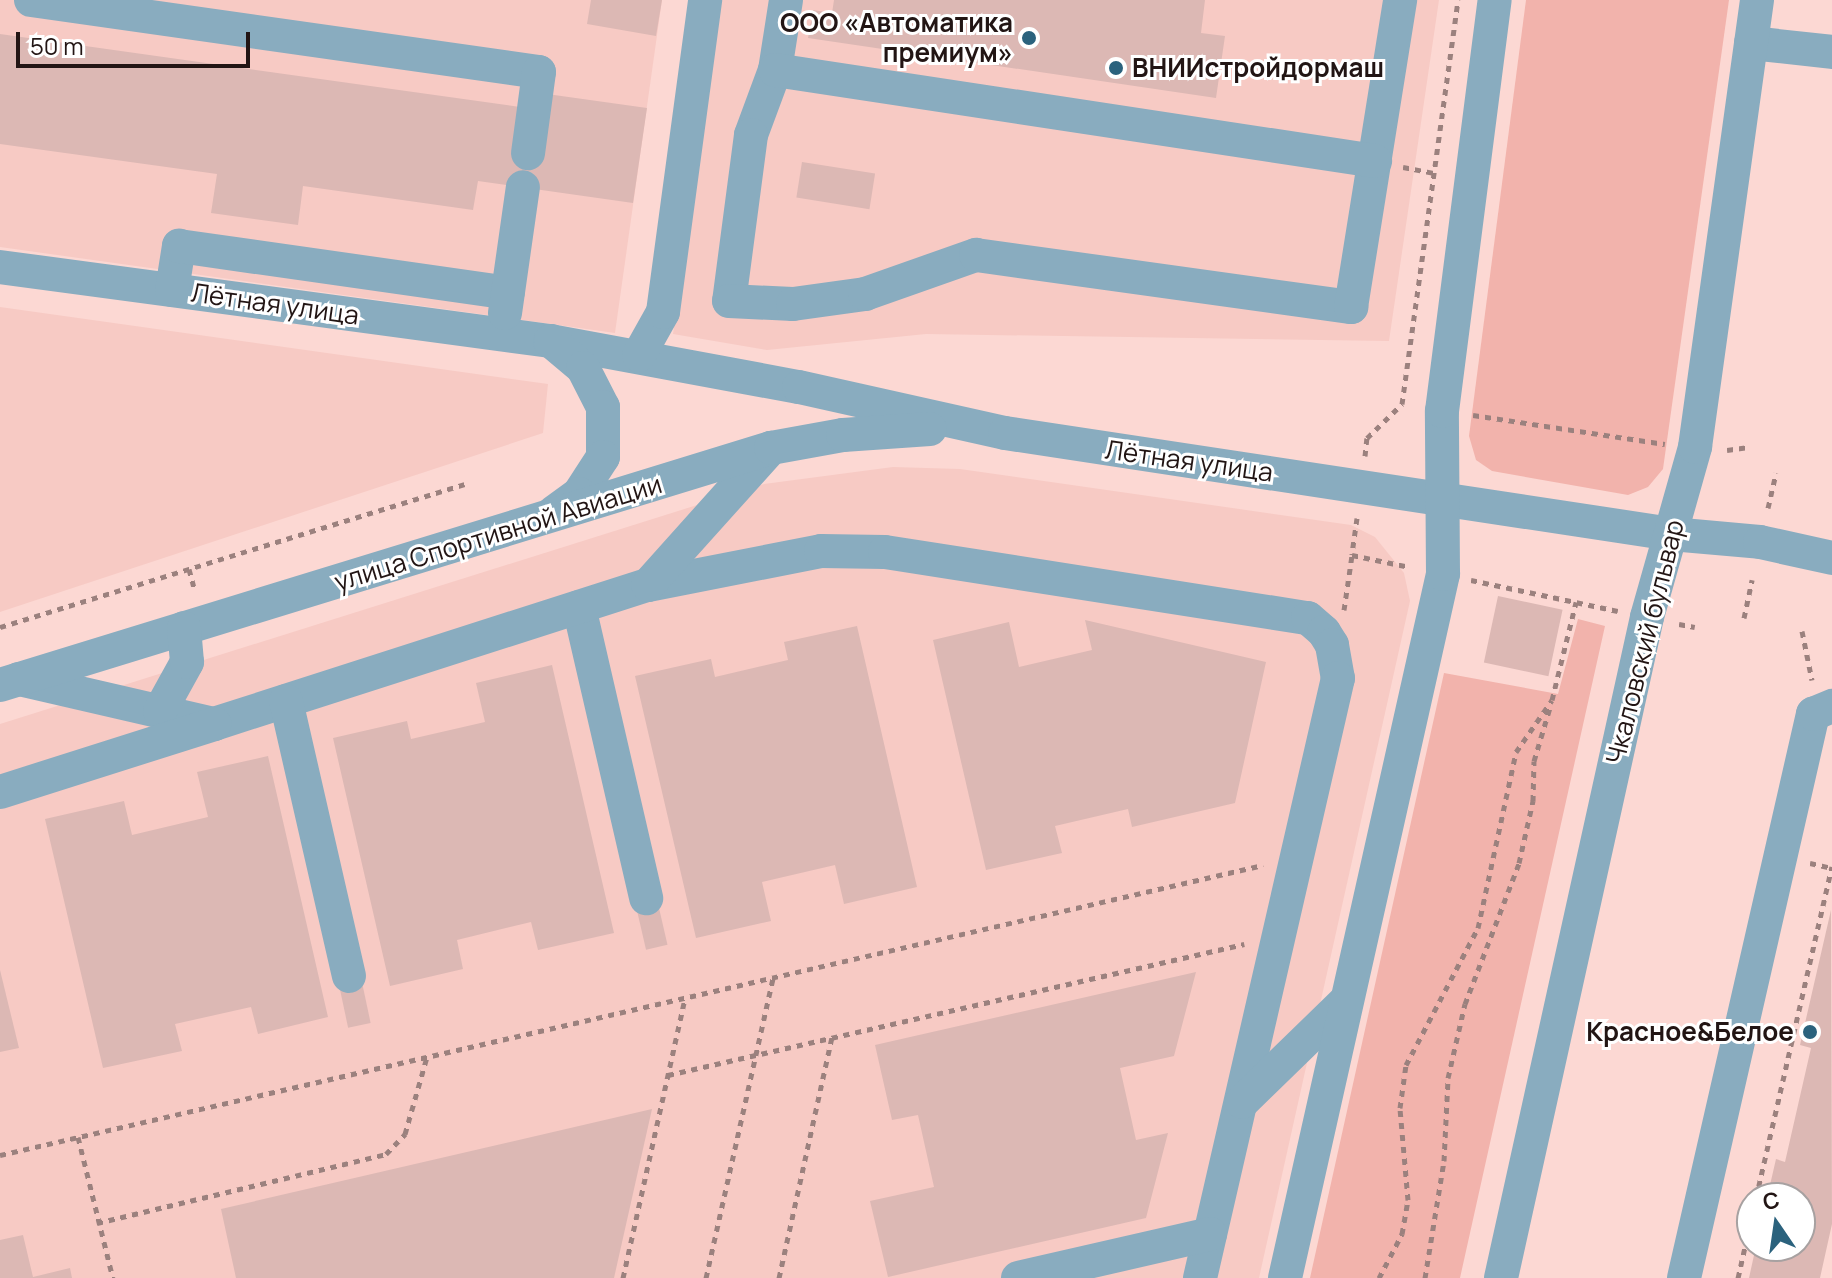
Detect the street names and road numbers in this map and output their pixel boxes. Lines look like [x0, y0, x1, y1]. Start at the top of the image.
street label: Лётная улица [189, 277, 361, 331]
street label: Лётная улица [1103, 434, 1275, 488]
street label: улица Спортивной Авиации [331, 468, 665, 598]
street label: Чкаловский бульвар [1600, 517, 1690, 767]

